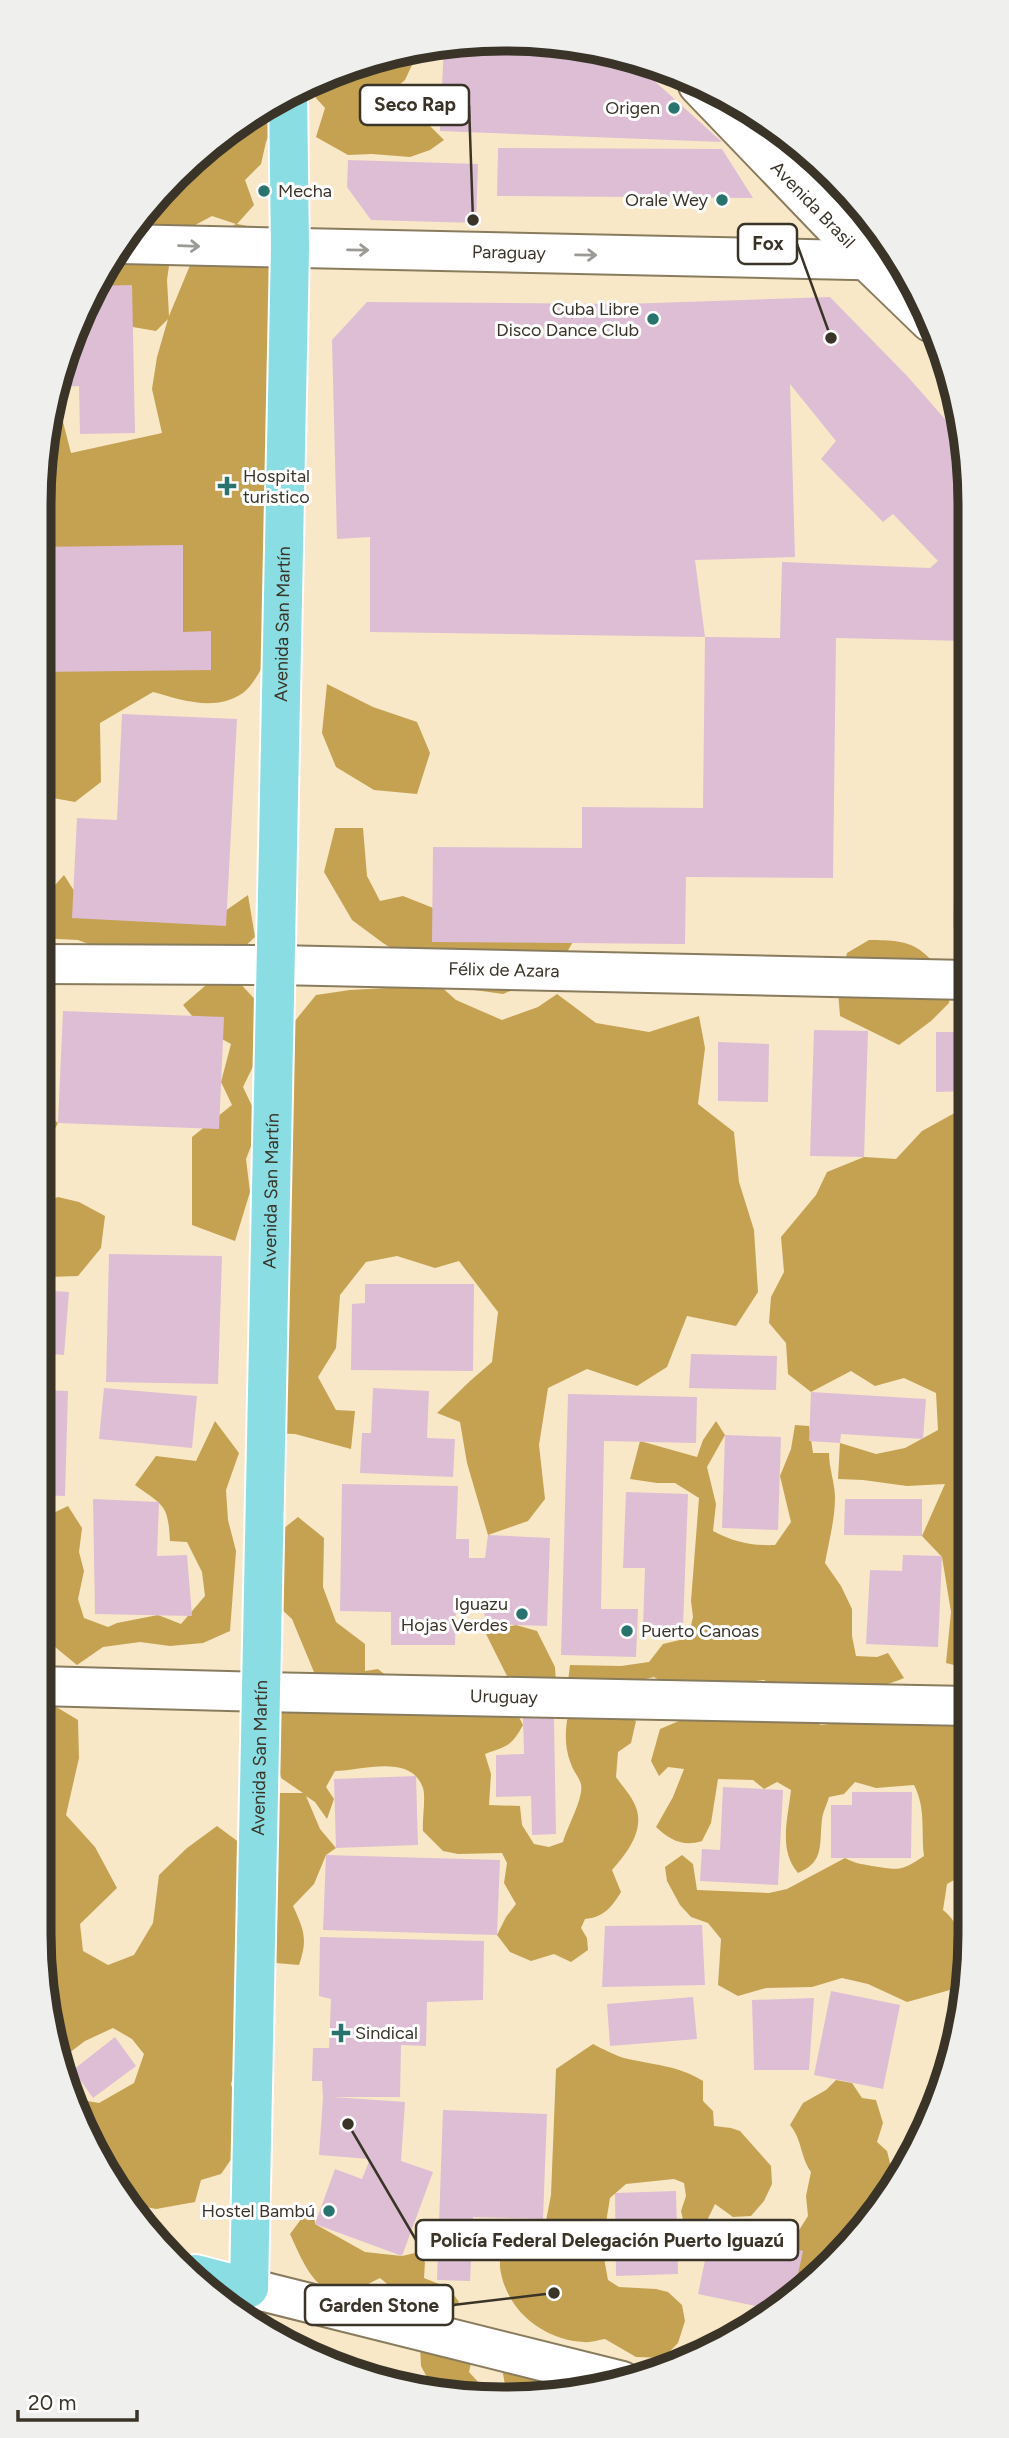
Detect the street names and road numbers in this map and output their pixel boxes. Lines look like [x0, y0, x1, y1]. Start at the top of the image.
street label: Avenida Brasil [766, 157, 860, 253]
street label: Paraguay [472, 241, 547, 264]
street label: Avenida San Martín [270, 546, 295, 702]
street label: Félix de Azara [448, 958, 560, 982]
street label: Avenida San Martín [258, 1113, 284, 1269]
street label: Avenida San Martín [247, 1680, 272, 1836]
street label: Uruguay [470, 1685, 539, 1708]

